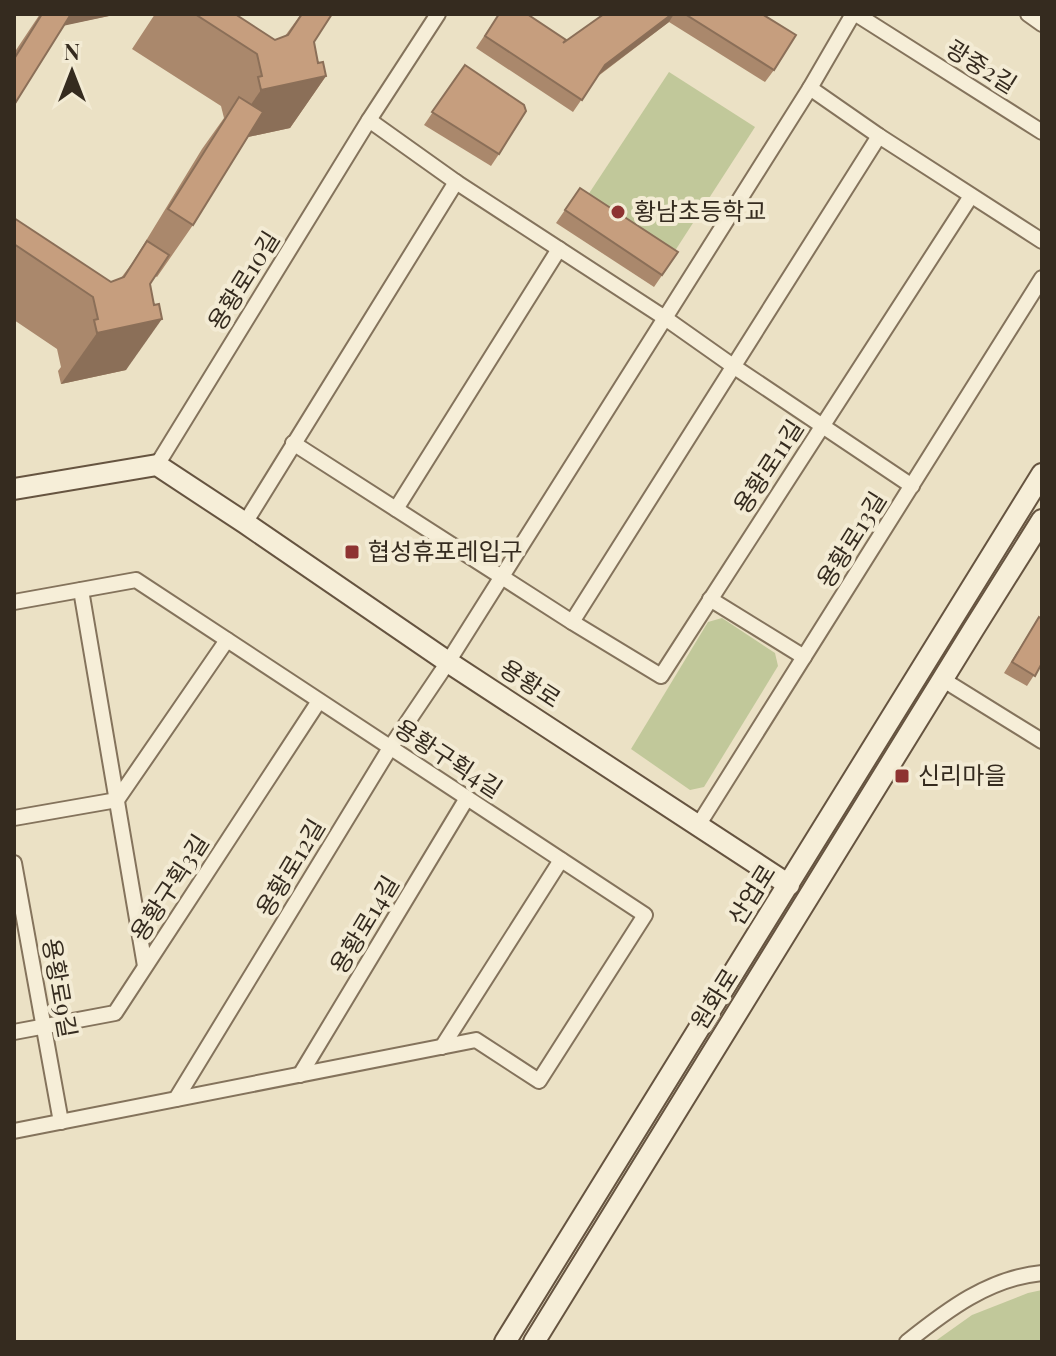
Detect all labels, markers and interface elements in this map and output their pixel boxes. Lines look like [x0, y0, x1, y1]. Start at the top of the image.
street label: 광중2길 [941, 31, 1024, 99]
north arrow [32, 32, 112, 112]
text: N [64, 36, 80, 66]
place label: 황남초등학교 [634, 194, 766, 226]
marker: 황남초등학교 [609, 203, 627, 221]
street label: 용황로10길 [199, 224, 285, 336]
street label: 용황로11길 [725, 413, 810, 519]
street label: 용황로13길 [808, 485, 892, 593]
place label: 협성휴포레입구 [368, 534, 523, 566]
marker: 협성휴포레입구 [343, 543, 361, 561]
street label: 용황로 [495, 651, 568, 714]
street label: 용황구획4길 [389, 711, 509, 804]
place label: 신리마을 [918, 758, 1006, 790]
marker: 신리마을 [893, 767, 911, 785]
street label: 용황로12길 [248, 812, 331, 922]
street label: 용황구획3길 [122, 827, 215, 946]
street label: 산업로 [719, 857, 781, 931]
street label: 용황로14길 [321, 869, 405, 979]
street label: 용황로9길 [36, 935, 85, 1040]
street label: 원화로 [682, 961, 744, 1035]

